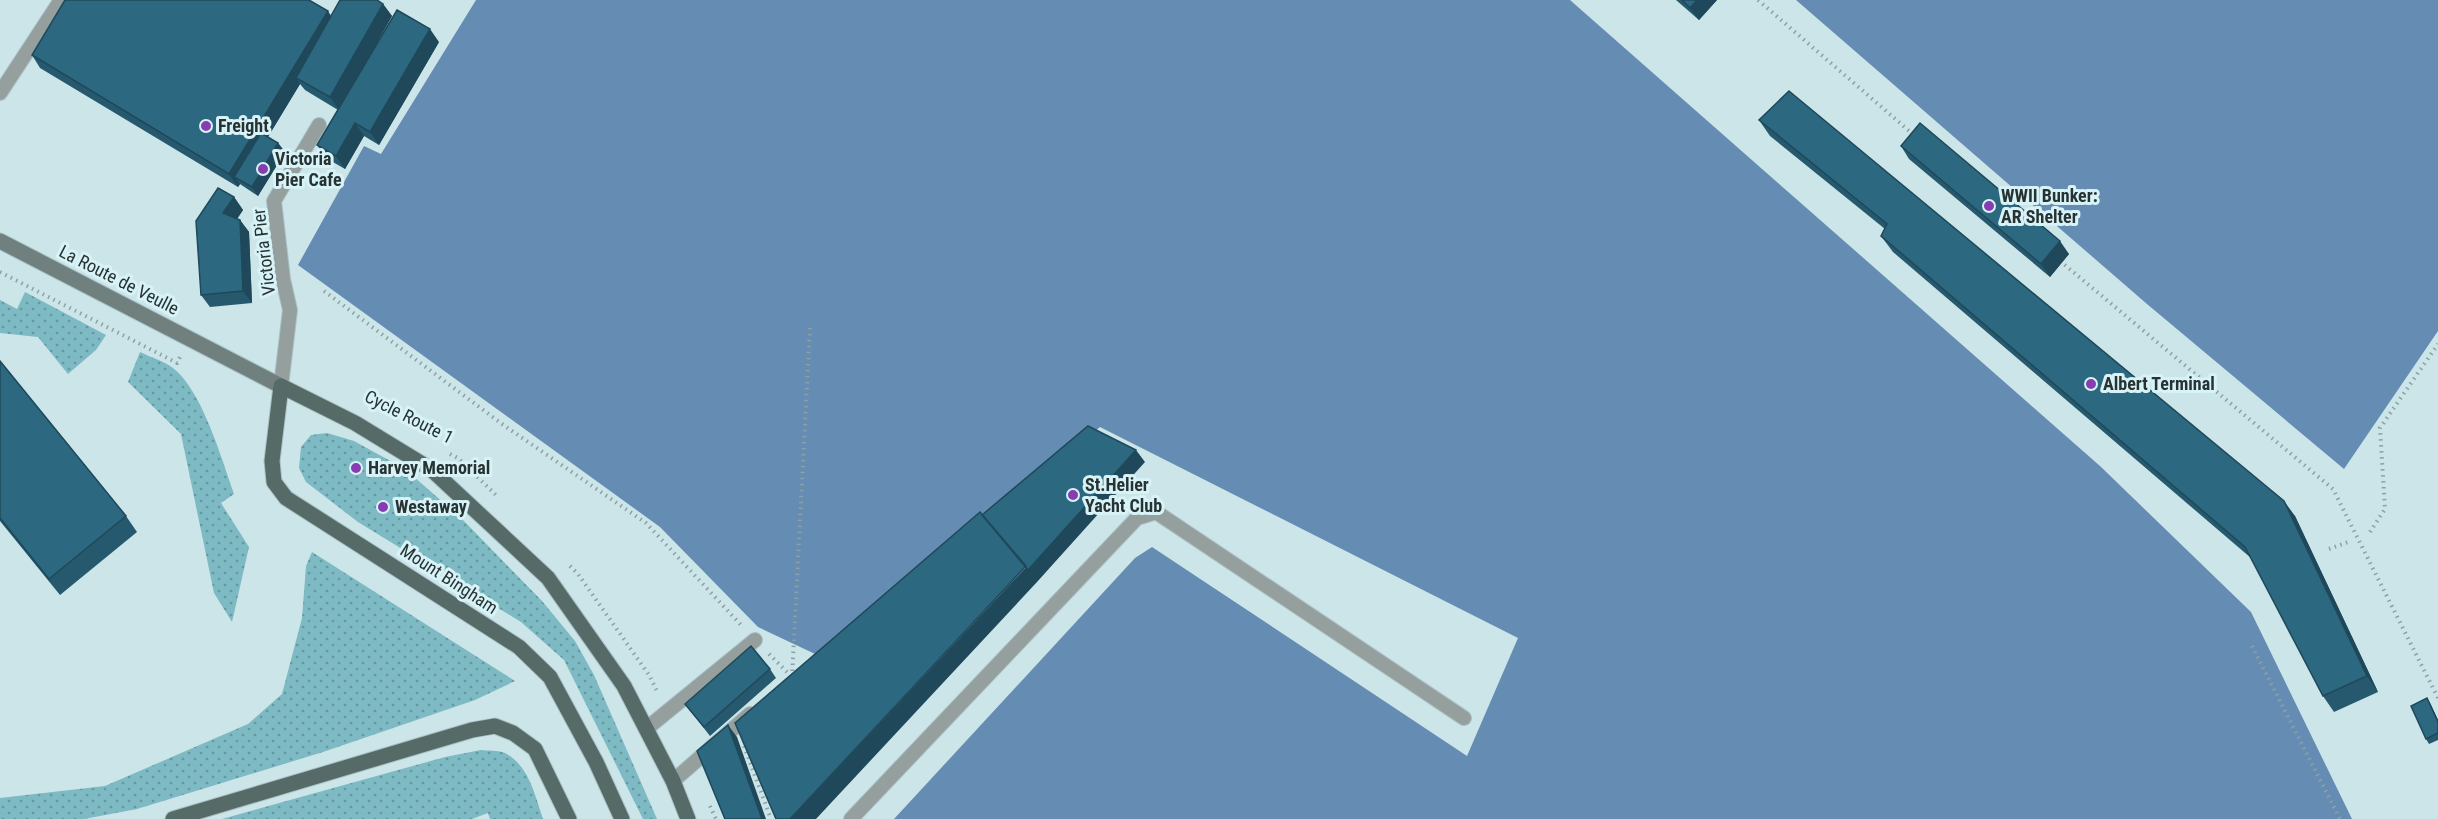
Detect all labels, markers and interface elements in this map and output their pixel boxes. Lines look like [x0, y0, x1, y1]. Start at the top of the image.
place label: Freight [218, 115, 269, 136]
marker: Freight [199, 119, 213, 133]
place label: Victoria Pier Cafe [275, 148, 342, 190]
marker: Victoria Pier Cafe [256, 162, 270, 176]
place label: WWII Bunker: AR Shelter [2001, 185, 2098, 227]
marker: WWII Bunker: AR Shelter [1982, 199, 1996, 213]
street label: Victoria Pier [248, 207, 279, 297]
street label: La Route de Veulle [56, 240, 183, 319]
place label: Albert Terminal [2103, 373, 2215, 394]
marker: Albert Terminal [2084, 377, 2098, 391]
street label: Cycle Route 1 [361, 385, 457, 448]
place label: Harvey Memorial [368, 457, 490, 478]
marker: Harvey Memorial [349, 461, 363, 475]
place label: St.Helier Yacht Club [1085, 474, 1162, 516]
marker: St.Helier Yacht Club [1066, 488, 1080, 502]
place label: Westaway [395, 496, 467, 517]
marker: Westaway [376, 500, 390, 514]
street label: Mount Bingham [397, 539, 502, 618]

